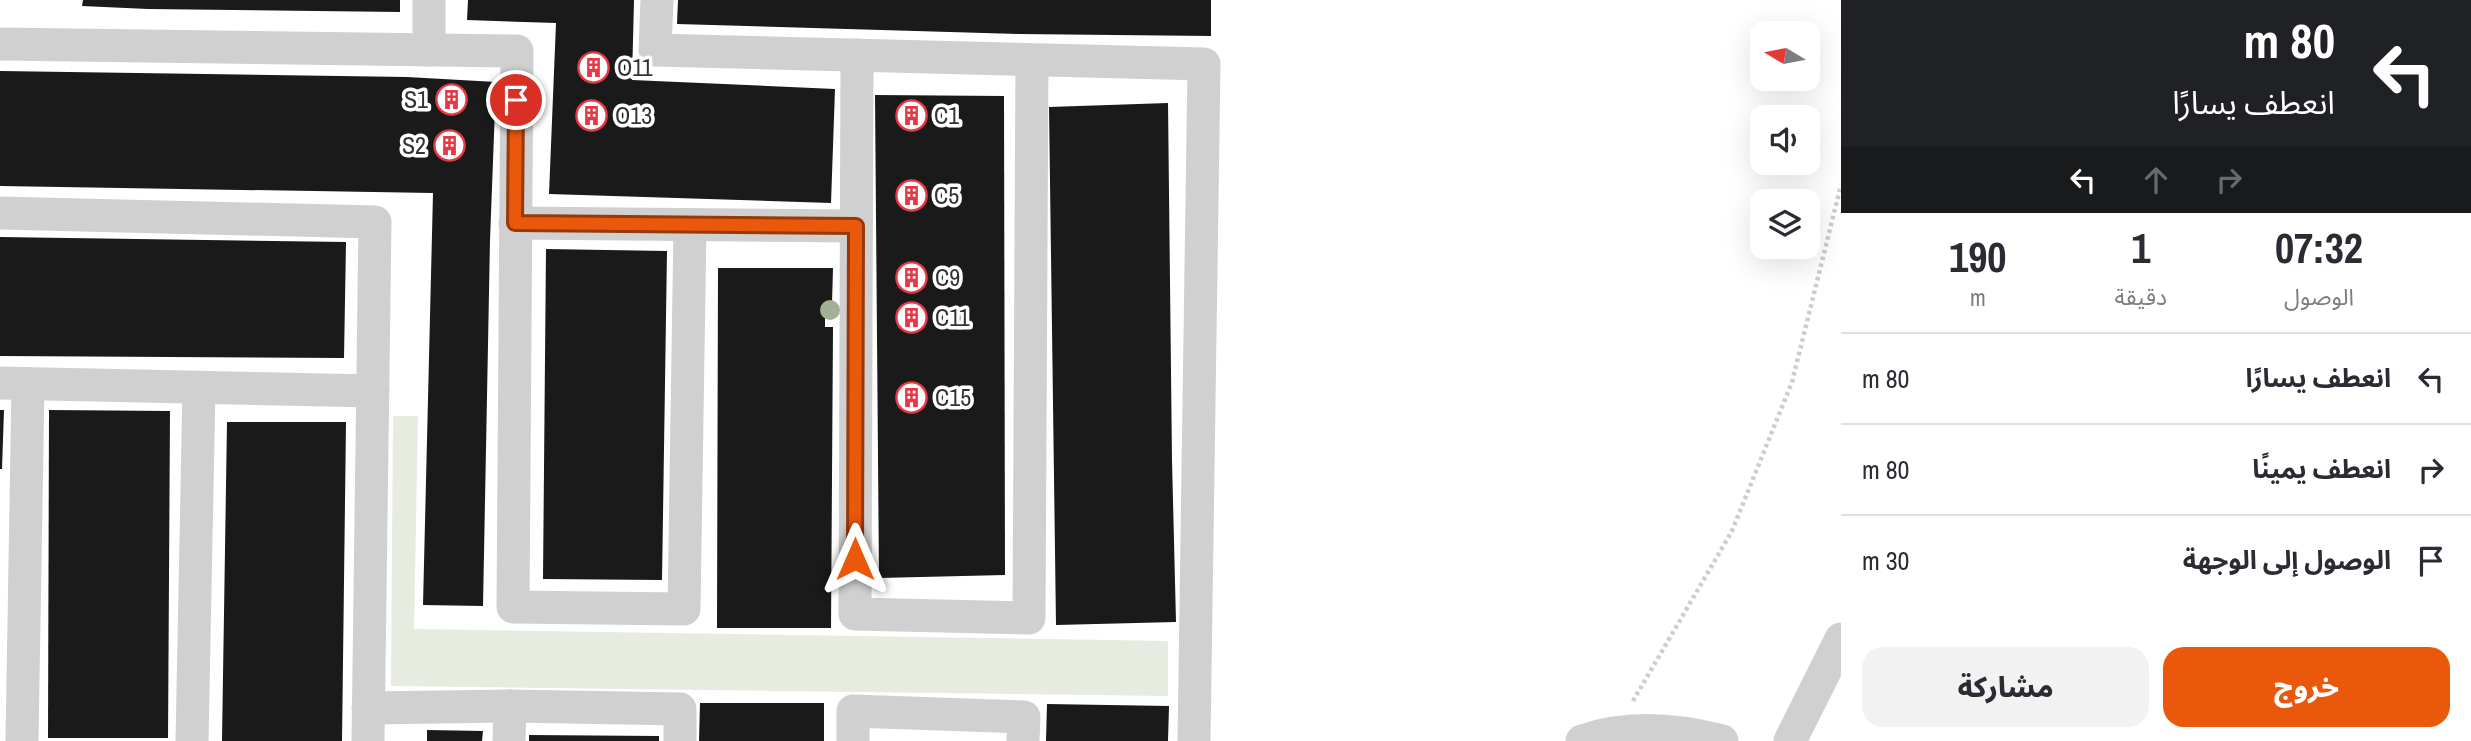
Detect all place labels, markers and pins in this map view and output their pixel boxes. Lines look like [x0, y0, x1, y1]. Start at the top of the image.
building icon: O11 [577, 51, 611, 85]
place label: O11 [617, 51, 653, 83]
pin [486, 70, 546, 130]
place label: S1 [404, 83, 428, 115]
building icon: S1 [434, 83, 468, 117]
building icon: O13 [575, 99, 609, 133]
place label: O13 [615, 99, 652, 131]
building icon: C1 [894, 99, 928, 133]
place label: C1 [934, 99, 959, 131]
place label: S2 [402, 129, 426, 161]
building icon: S2 [432, 129, 466, 163]
building icon: C5 [894, 179, 928, 213]
place label: C5 [934, 179, 959, 211]
building icon: C9 [895, 261, 929, 295]
place label: C9 [935, 261, 960, 293]
building icon: C11 [895, 301, 929, 335]
place label: C11 [935, 301, 970, 333]
building icon: C15 [895, 381, 929, 415]
place label: C15 [935, 381, 971, 413]

